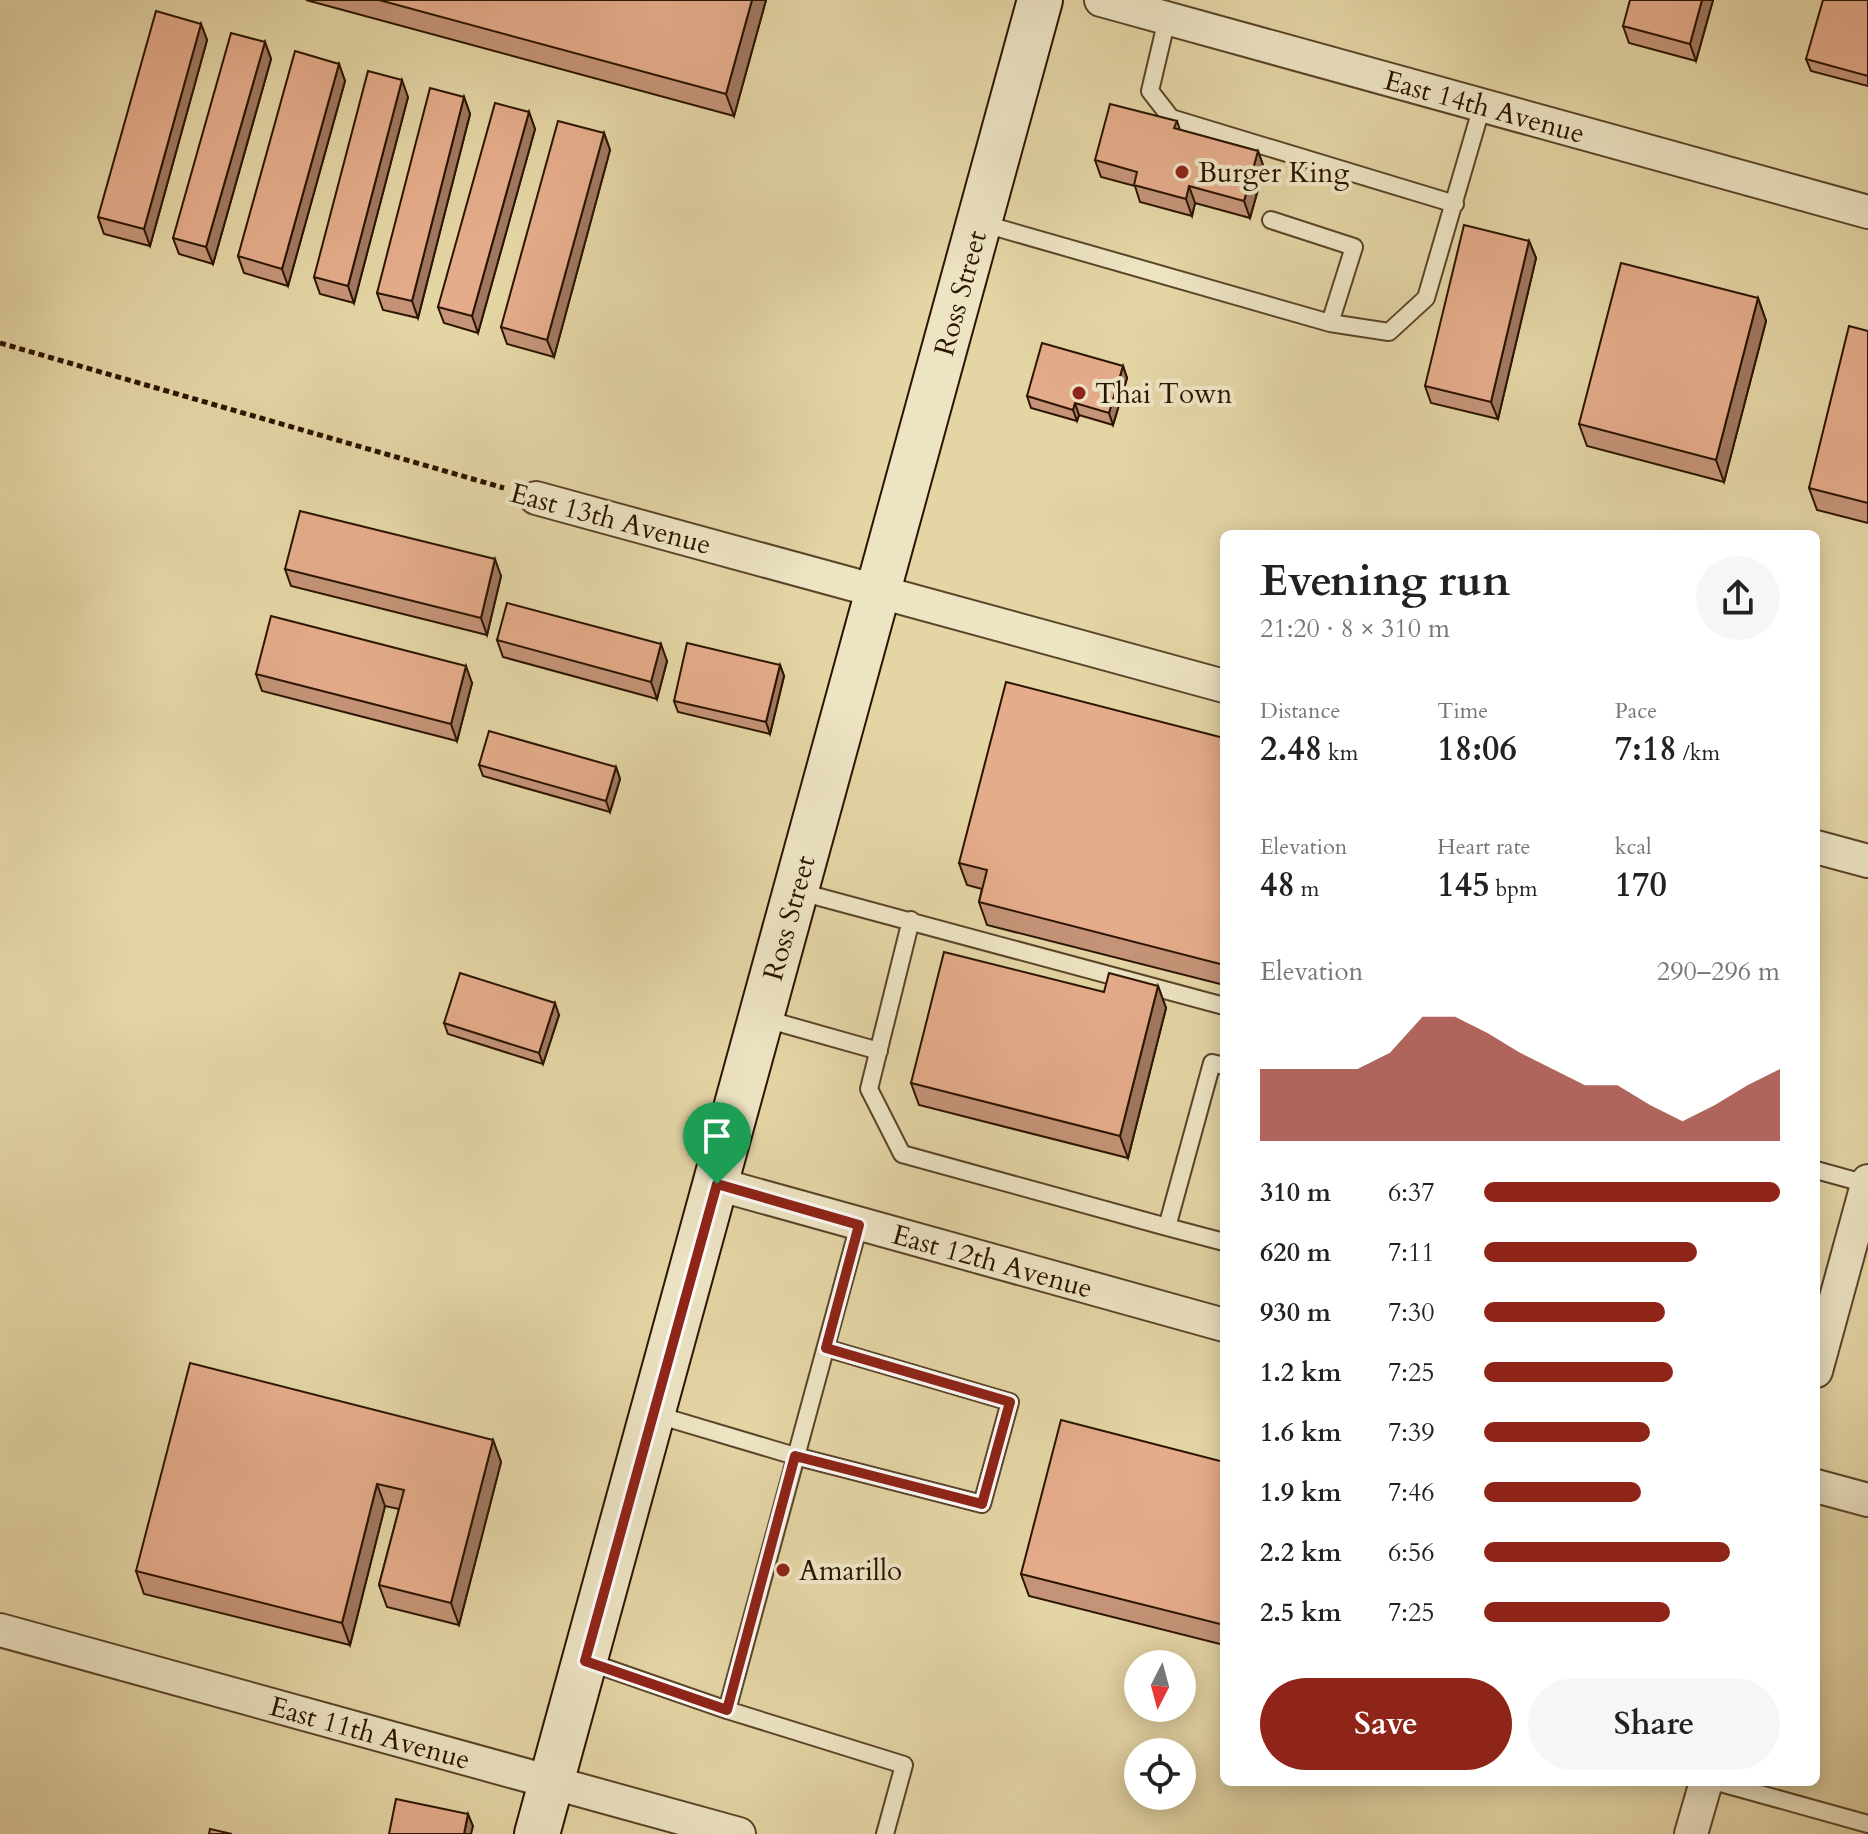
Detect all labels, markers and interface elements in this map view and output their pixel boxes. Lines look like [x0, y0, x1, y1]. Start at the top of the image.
street label: East 14th Avenue [1380, 61, 1589, 153]
place label: Burger King [1198, 154, 1349, 192]
marker: Burger King [1173, 163, 1191, 181]
street label: Ross Street [925, 226, 996, 360]
place label: Thai Town [1095, 375, 1233, 413]
marker: Thai Town [1070, 384, 1088, 402]
street label: East 13th Avenue [506, 474, 715, 564]
text: Evening run [1260, 551, 1510, 611]
button: share [1696, 556, 1780, 640]
text: 21:20 · 8 × 310 m [1260, 611, 1450, 646]
text: Distance [1260, 696, 1340, 726]
text: Time [1437, 696, 1488, 726]
text: Pace [1615, 696, 1657, 726]
text: 2.48 [1260, 726, 1322, 772]
text: 18:06 [1437, 726, 1517, 772]
text: 7:18 [1615, 726, 1677, 772]
text: km [1322, 738, 1358, 768]
text: /km [1677, 738, 1720, 768]
text: Elevation [1260, 832, 1347, 862]
text: Heart rate [1437, 832, 1531, 862]
text: kcal [1615, 832, 1652, 862]
street label: Ross Street [754, 851, 825, 985]
text: 48 [1260, 862, 1295, 908]
text: 145 [1437, 862, 1490, 908]
text: 170 [1615, 862, 1667, 908]
text: m [1295, 874, 1319, 904]
text: bpm [1490, 874, 1538, 904]
text: Elevation [1260, 954, 1363, 989]
text: 290–296 m [1657, 954, 1780, 989]
pin [683, 1102, 751, 1184]
icon: arrive [695, 1114, 739, 1158]
text: 310 m [1260, 1175, 1331, 1210]
text: 6:37 [1388, 1175, 1435, 1210]
street label: East 12th Avenue [888, 1216, 1097, 1308]
text: 620 m [1260, 1235, 1331, 1270]
text: 7:11 [1388, 1235, 1435, 1270]
text: 930 m [1260, 1295, 1331, 1330]
text: 7:30 [1388, 1295, 1435, 1330]
text: 1.2 km [1260, 1355, 1341, 1390]
text: 7:25 [1388, 1355, 1435, 1390]
text: 1.6 km [1260, 1415, 1341, 1450]
text: 7:39 [1388, 1415, 1435, 1450]
text: 1.9 km [1260, 1475, 1341, 1510]
text: 7:46 [1388, 1475, 1435, 1510]
text: 2.2 km [1260, 1535, 1341, 1570]
text: 6:56 [1388, 1535, 1435, 1570]
place label: Amarillo [799, 1552, 902, 1590]
marker: Amarillo [774, 1561, 792, 1579]
text: 2.5 km [1260, 1595, 1341, 1630]
text: 7:25 [1388, 1595, 1435, 1630]
north arrow [1124, 1650, 1196, 1722]
map controls [1124, 1650, 1196, 1810]
button: Save [1260, 1678, 1512, 1770]
button: Share [1528, 1678, 1780, 1770]
street label: East 11th Avenue [265, 1687, 474, 1779]
button: locate [1124, 1738, 1196, 1810]

